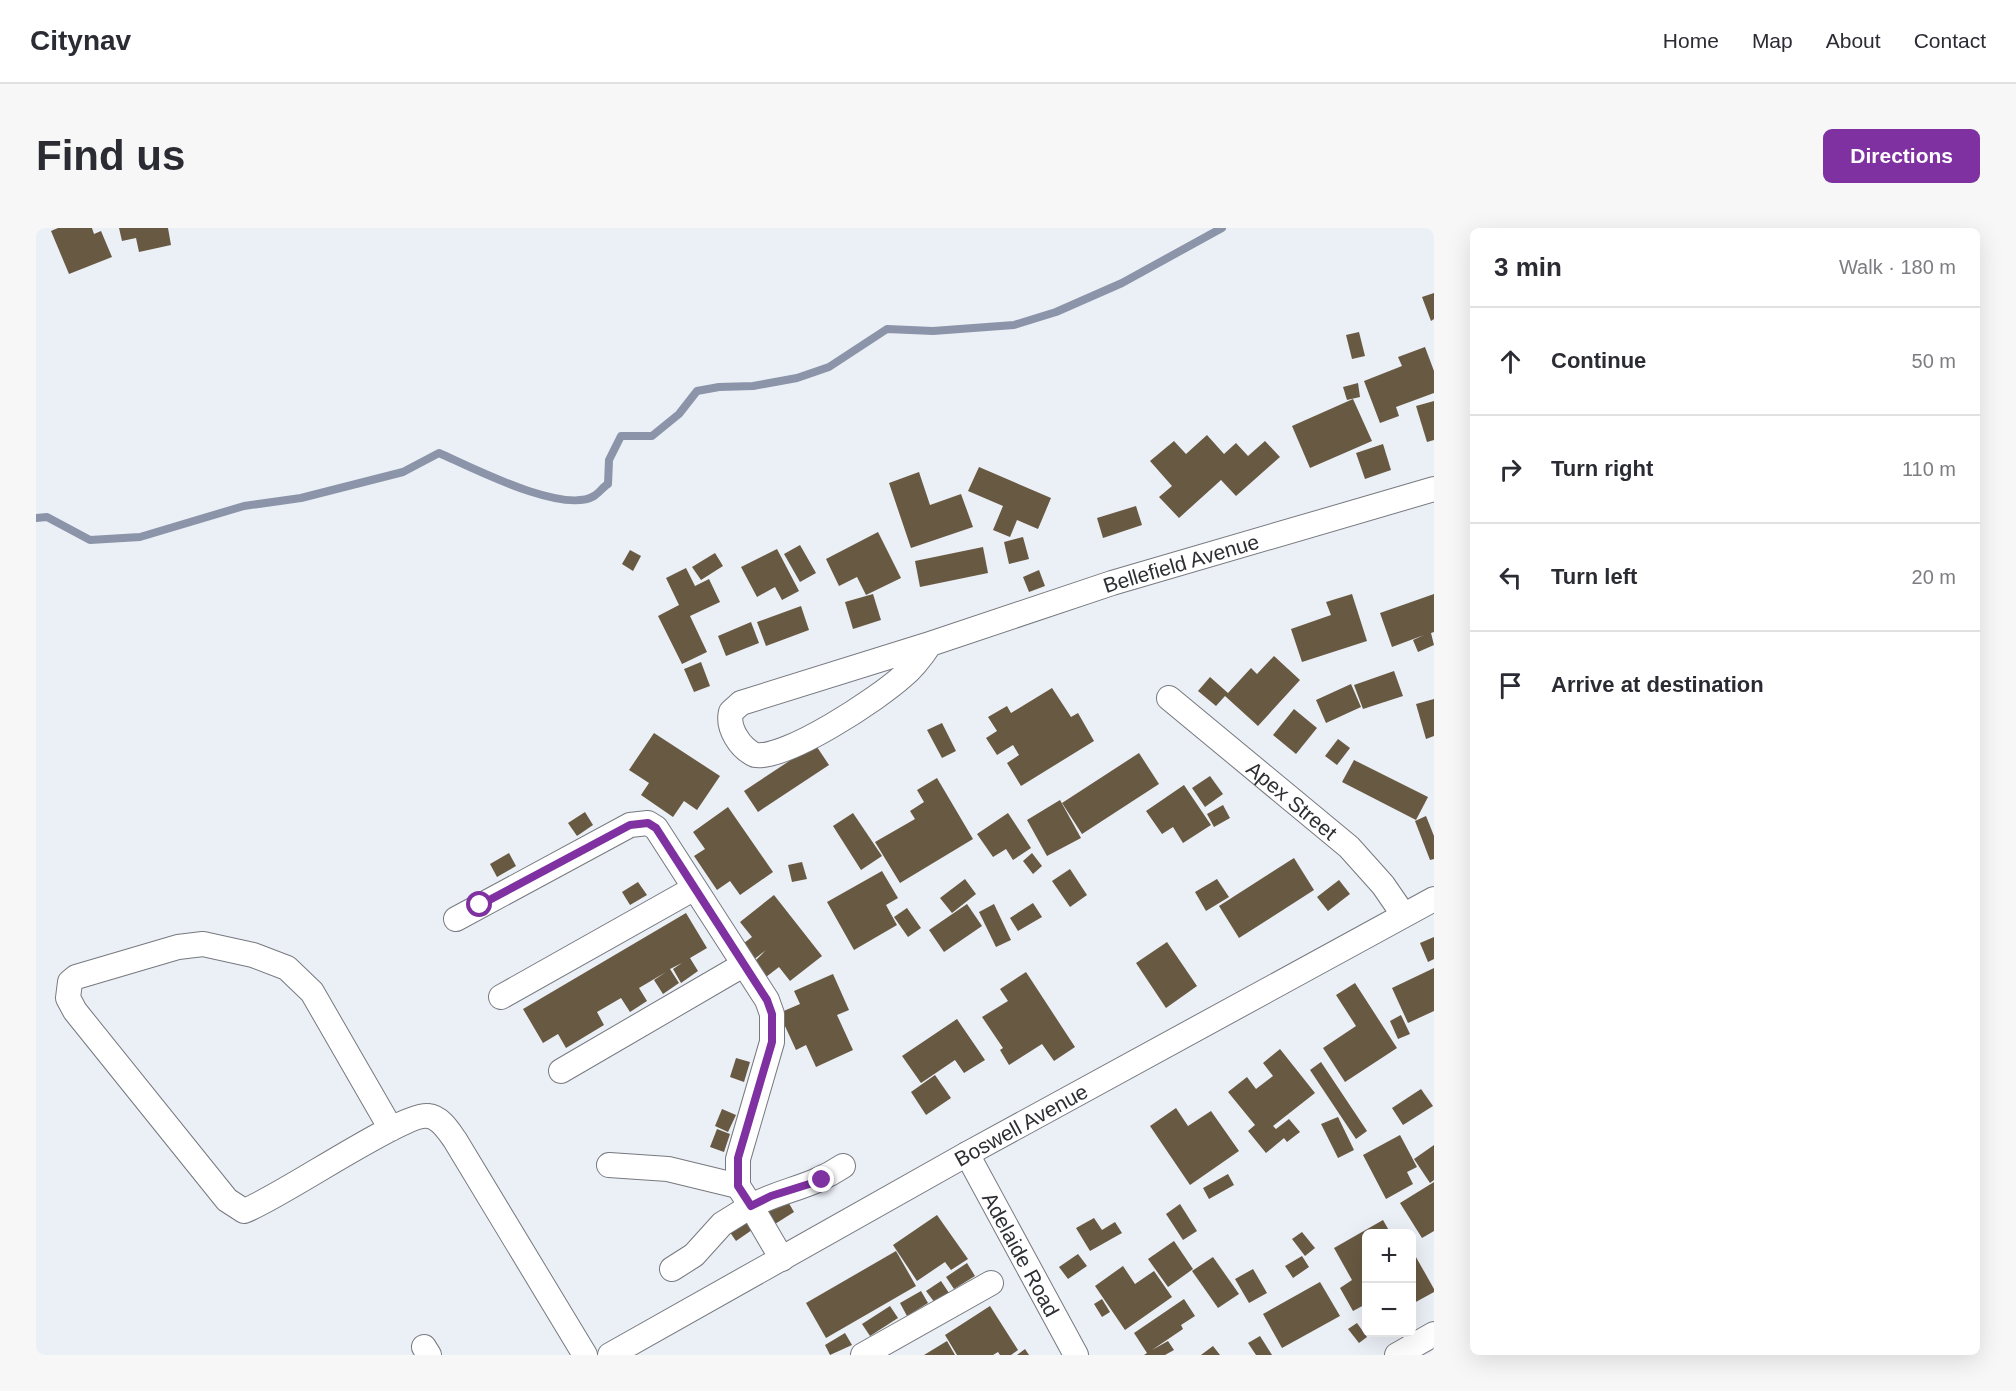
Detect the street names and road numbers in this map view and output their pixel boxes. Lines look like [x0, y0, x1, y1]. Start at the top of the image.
street label: Bellefield Avenue [1100, 529, 1261, 597]
street label: Apex Street [1243, 756, 1342, 844]
street label: Boswell Avenue [950, 1079, 1091, 1170]
street label: Adelaide Road [978, 1188, 1064, 1320]

